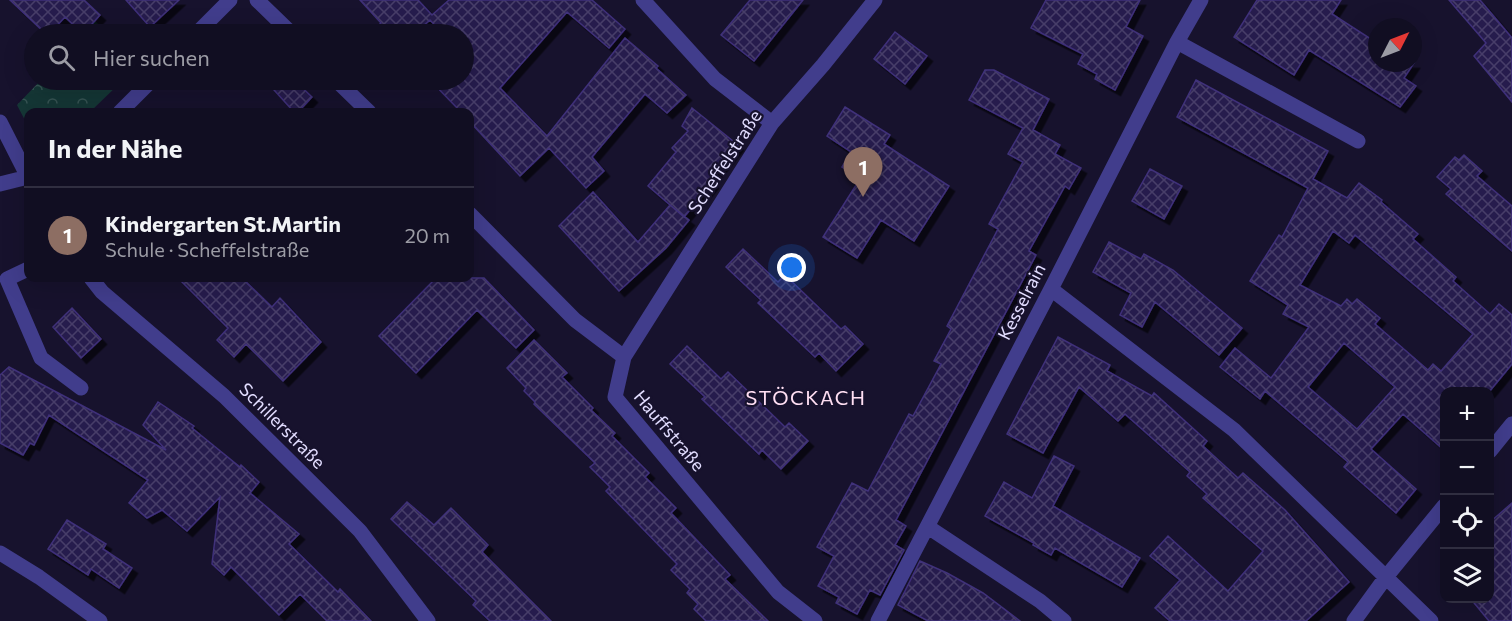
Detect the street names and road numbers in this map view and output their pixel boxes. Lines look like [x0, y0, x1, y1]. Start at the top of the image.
street label: Scheffelstraße [683, 106, 766, 217]
street label: Kesselrain [993, 260, 1050, 343]
street label: Schillerstraße [235, 378, 330, 473]
street label: Hauffstraße [630, 385, 710, 475]

